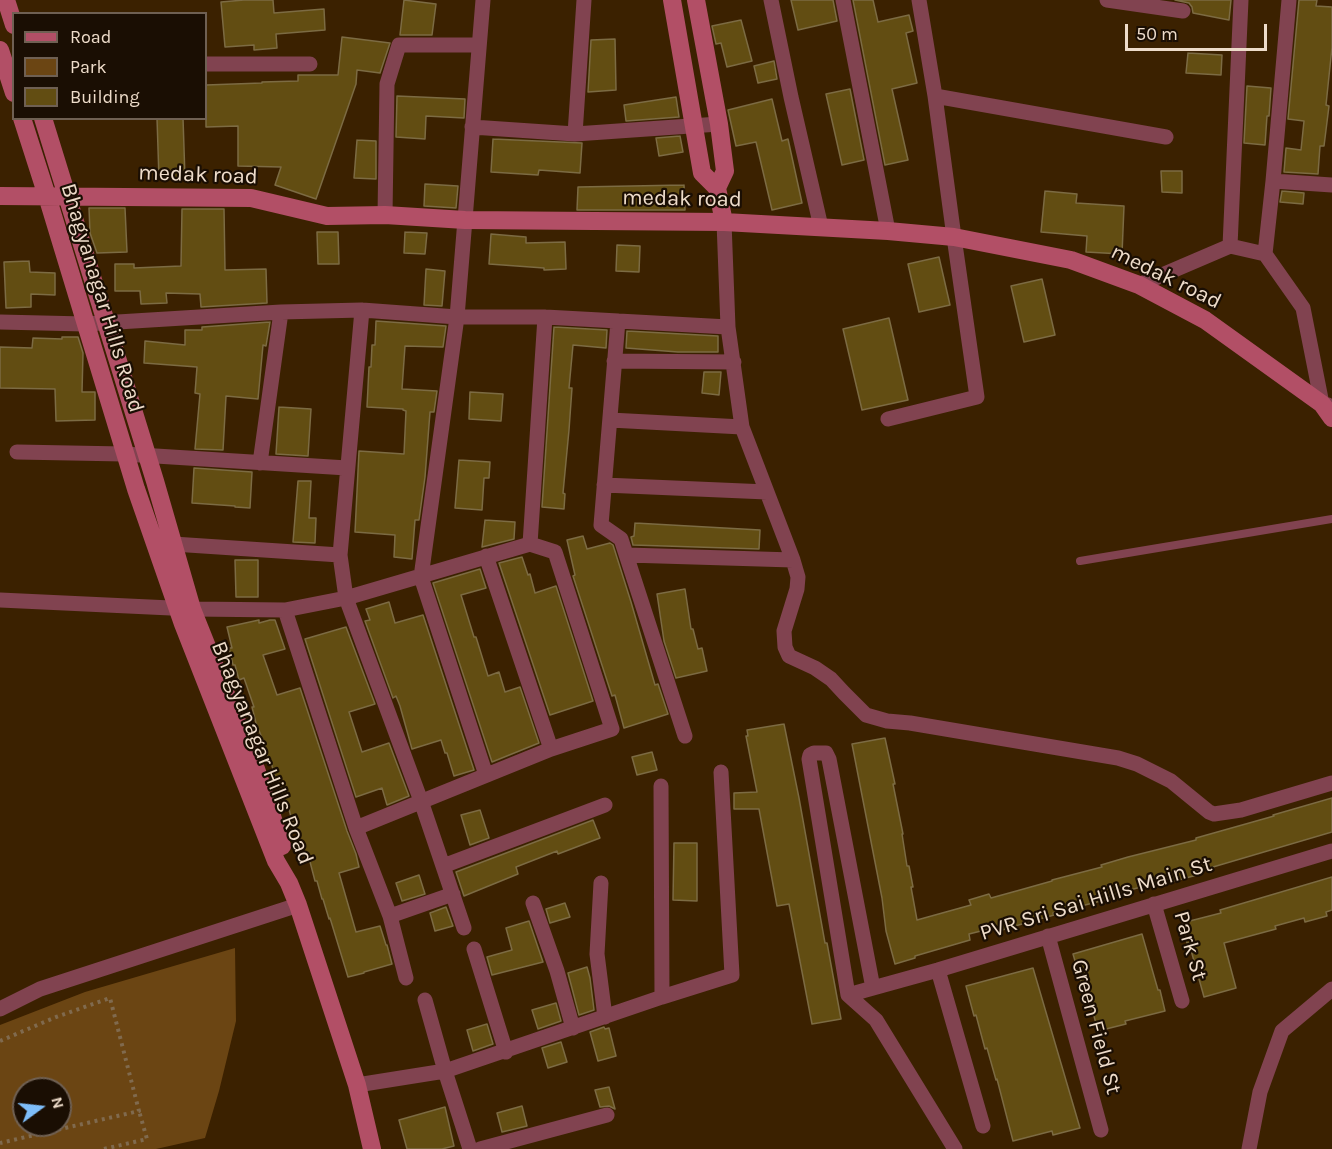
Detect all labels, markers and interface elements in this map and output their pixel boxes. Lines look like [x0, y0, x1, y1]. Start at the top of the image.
legend [12, 12, 207, 120]
scale bar [1128, 12, 1270, 50]
text: 50 m [1136, 23, 1178, 45]
text: Road [70, 26, 111, 48]
text: Park [70, 56, 107, 78]
text: Building [70, 86, 140, 108]
street label: medak road [138, 160, 258, 190]
street label: Bhagyanagar Hills Road [55, 180, 149, 416]
street label: medak road [622, 185, 742, 213]
street label: medak road [1106, 239, 1226, 315]
street label: Bhagyanagar Hills Road [205, 638, 319, 868]
street label: PVR Sri Sai Hills Main St [977, 851, 1215, 947]
street label: Park St [1167, 908, 1213, 984]
street label: Green Field St [1065, 957, 1127, 1097]
north arrow [12, 1077, 72, 1137]
text: N [47, 1095, 69, 1111]

